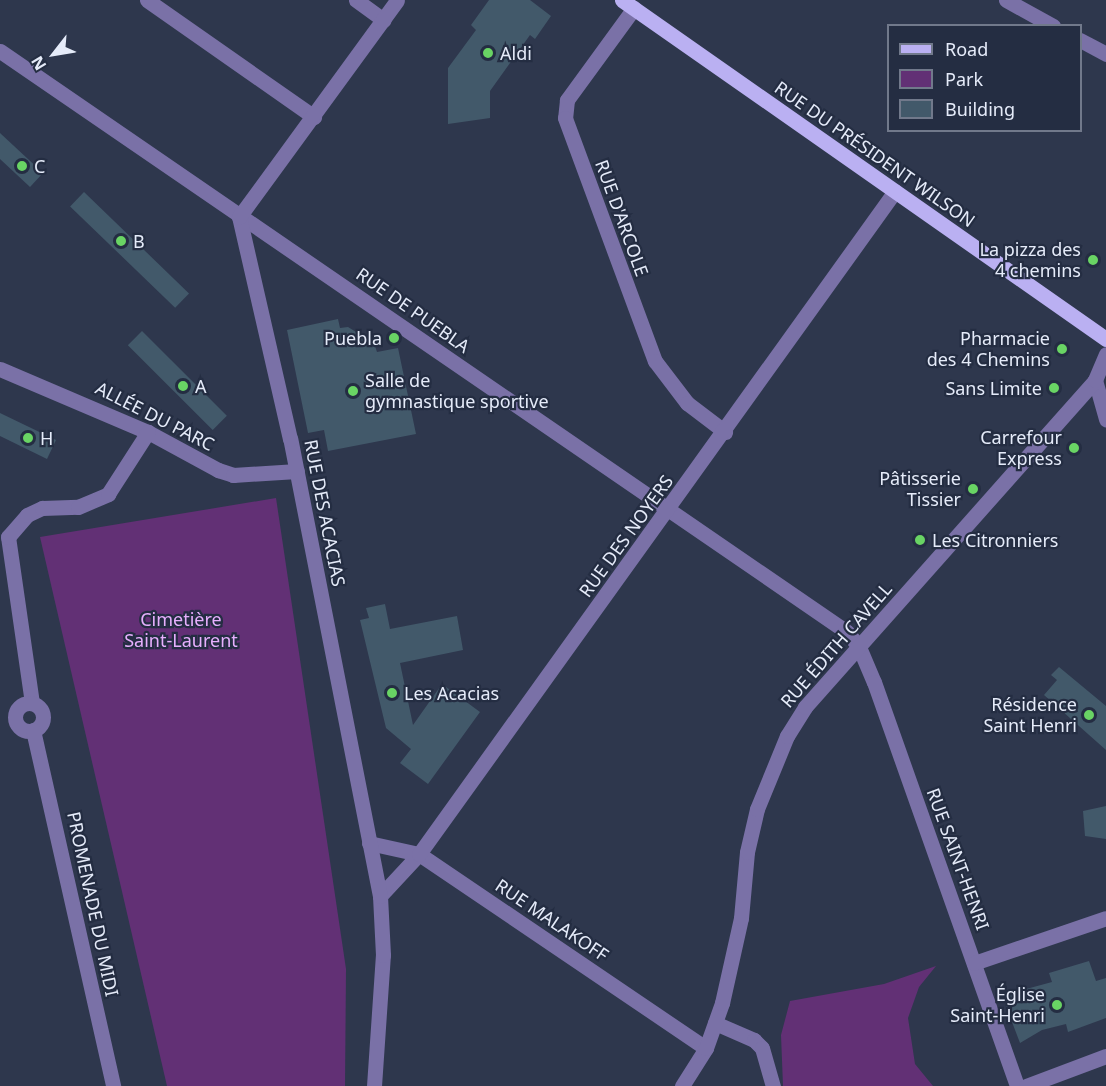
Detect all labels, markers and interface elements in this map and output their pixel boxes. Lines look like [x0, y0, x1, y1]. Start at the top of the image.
north arrow [24, 24, 84, 84]
legend [887, 24, 1082, 132]
text: Road [945, 37, 988, 61]
place label: Aldi [500, 42, 532, 64]
marker: Aldi [481, 46, 495, 60]
text: N [26, 52, 51, 75]
text: Park [945, 67, 983, 91]
street label: RUE DU PRÉSIDENT WILSON [771, 76, 979, 232]
text: Building [945, 97, 1015, 121]
place label: C [34, 155, 45, 177]
street label: RUE D'ARCOLE [591, 157, 653, 279]
marker: C [15, 159, 29, 173]
place label: B [133, 230, 145, 252]
marker: B [114, 234, 128, 248]
place label: La pizza des 4 chemins [980, 239, 1081, 282]
marker: La pizza des 4 chemins [1086, 253, 1100, 267]
street label: RUE DE PUEBLA [352, 263, 474, 357]
place label: Puebla [324, 327, 382, 349]
place label: Pharmacie des 4 Chemins [927, 328, 1050, 370]
marker: Puebla [387, 331, 401, 345]
marker: Pharmacie des 4 Chemins [1055, 342, 1069, 356]
place label: Salle de gymnastique sportive [365, 370, 549, 412]
place label: A [195, 375, 207, 397]
street label: ALLÉE DU PARC [92, 377, 218, 455]
place label: Sans Limite [945, 377, 1042, 399]
marker: A [176, 379, 190, 393]
marker: Sans Limite [1047, 381, 1061, 395]
marker: Salle de gymnastique sportive [346, 384, 360, 398]
place label: H [40, 427, 53, 449]
place label: Carrefour Express [980, 427, 1062, 470]
marker: H [21, 431, 35, 445]
street label: RUE DES ACACIAS [300, 438, 350, 588]
marker: Carrefour Express [1067, 441, 1081, 455]
place label: Pâtisserie Tissier [879, 468, 961, 510]
street label: RUE DES NOYERS [574, 471, 678, 601]
marker: Pâtisserie Tissier [966, 482, 980, 496]
place label: Les Citronniers [932, 529, 1058, 551]
marker: Les Citronniers [913, 533, 927, 547]
street label: RUE ÉDITH CAVELL [776, 578, 896, 712]
park label: Cimetière Saint-Laurent [124, 609, 238, 652]
place label: Les Acacias [404, 682, 499, 704]
marker: Les Acacias [385, 686, 399, 700]
place label: Résidence Saint Henri [983, 694, 1077, 736]
marker: Résidence Saint Henri [1082, 708, 1096, 722]
street label: RUE SAINT-HENRI [922, 785, 994, 933]
street label: PROMENADE DU MIDI [63, 810, 123, 998]
street label: RUE MALAKOFF [492, 874, 612, 966]
place label: Église Saint-Henri [950, 984, 1045, 1026]
marker: Église Saint-Henri [1050, 998, 1064, 1012]

